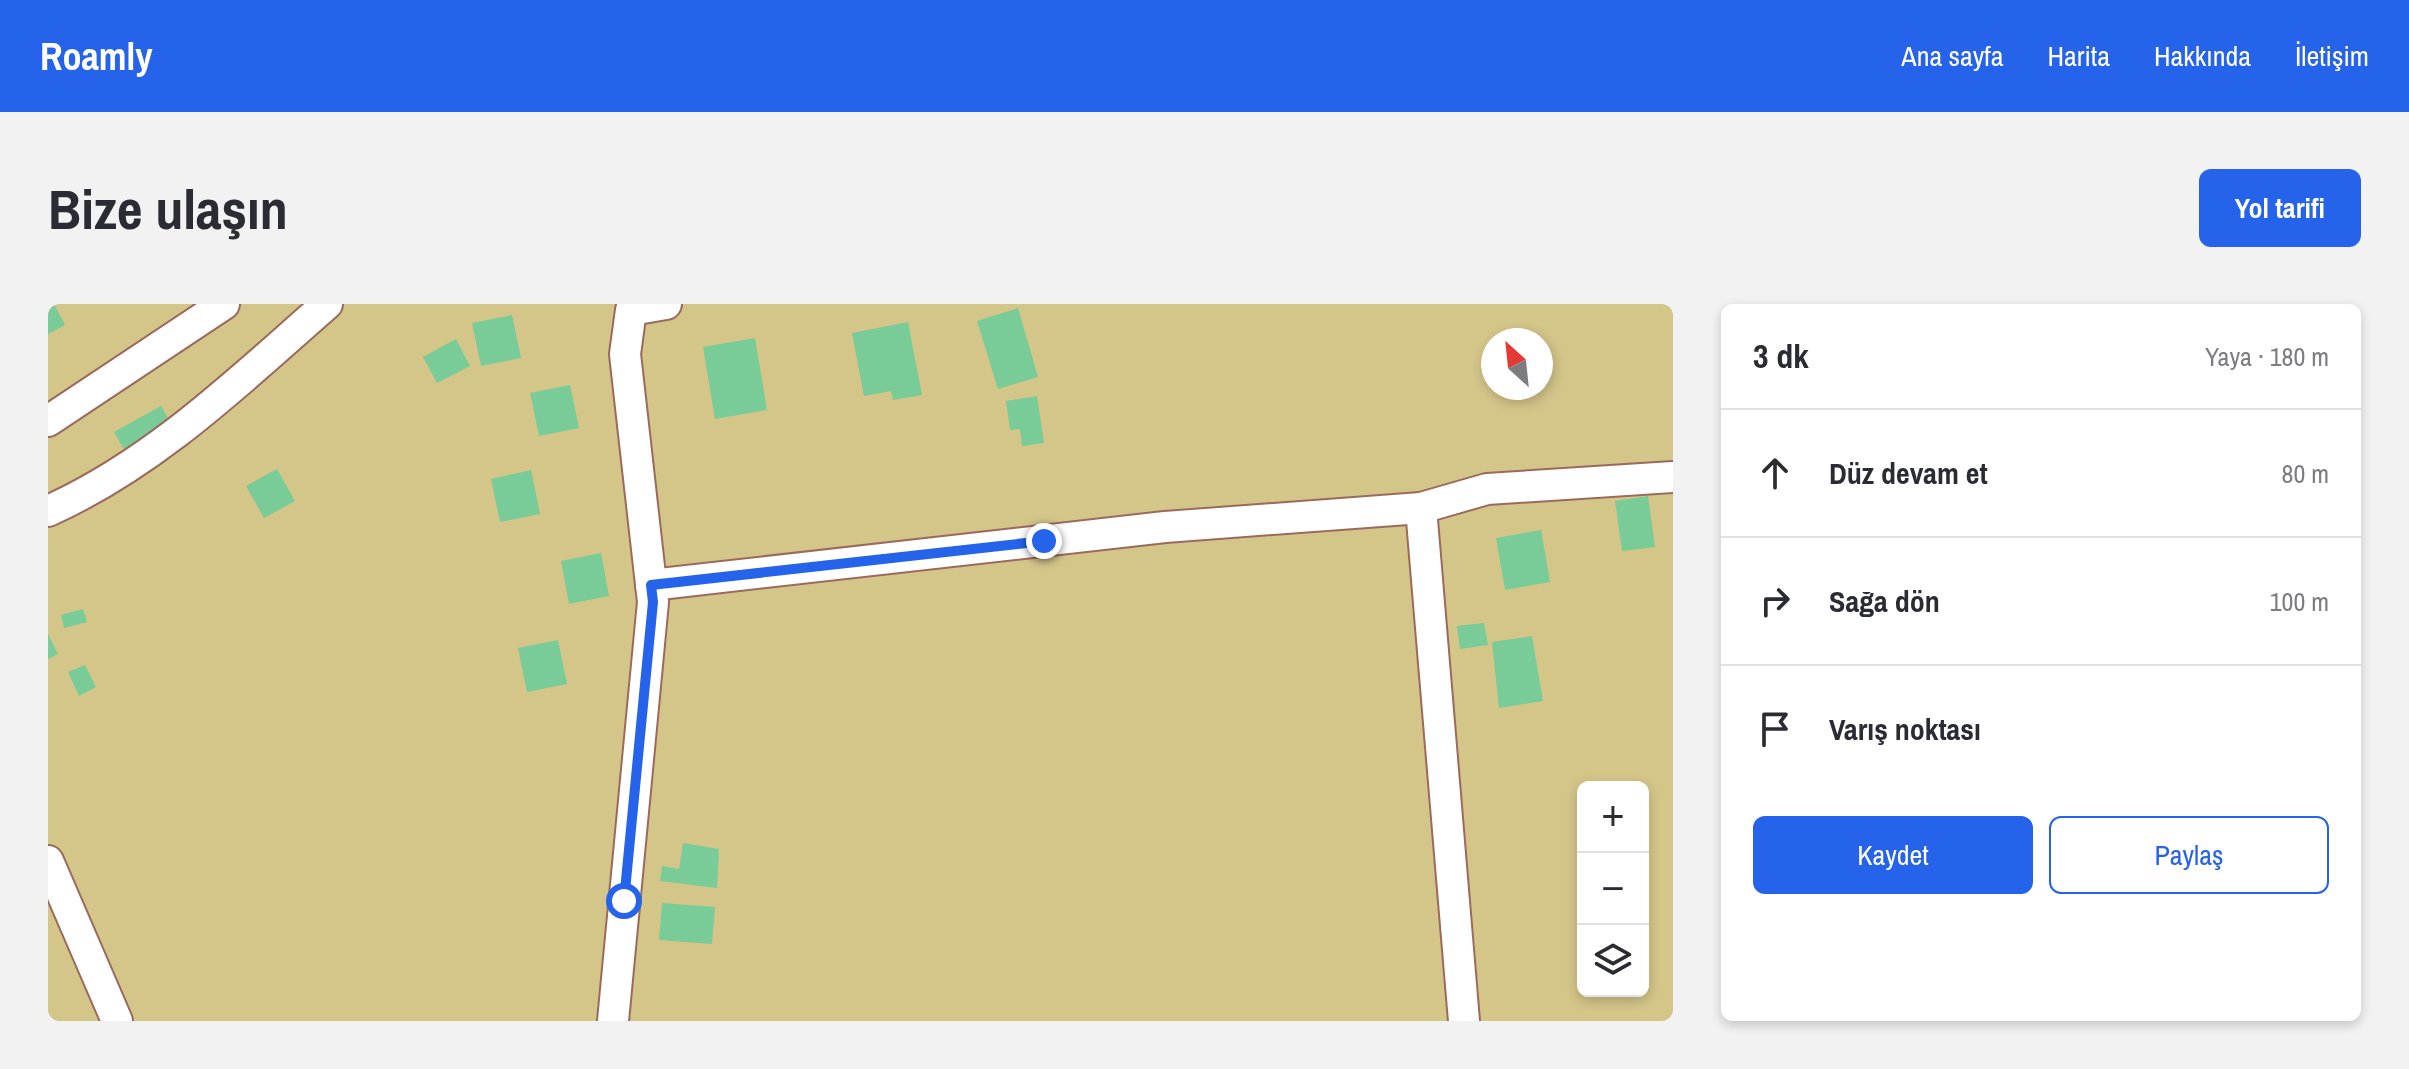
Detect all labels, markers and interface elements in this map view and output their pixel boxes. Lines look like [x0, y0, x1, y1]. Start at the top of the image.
text: Roamly [40, 31, 153, 82]
text: Ana sayfa [1901, 37, 2003, 75]
text: Harita [2047, 37, 2110, 75]
text: Hakkında [2154, 37, 2251, 75]
text: İletişim [2295, 37, 2369, 75]
button: Yol tarifi [2199, 169, 2361, 247]
text: Bize ulaşın [48, 171, 288, 246]
north arrow [1481, 328, 1553, 400]
text: 3 dk [1753, 333, 1809, 379]
text: Yaya · 180 m [2205, 339, 2329, 374]
icon: ahead [1753, 451, 1797, 495]
text: Düz devam et [1829, 453, 1988, 493]
text: 80 m [2282, 456, 2329, 491]
route end [1026, 523, 1062, 559]
icon: right [1753, 579, 1797, 623]
text: Sağa dön [1829, 581, 1940, 621]
text: 100 m [2270, 584, 2329, 619]
icon: arrive [1753, 707, 1797, 751]
text: Varış noktası [1829, 709, 1981, 749]
map controls [1577, 781, 1649, 997]
button: + [1577, 781, 1649, 853]
button: Kaydet [1753, 816, 2033, 894]
button: Paylaş [2049, 816, 2329, 894]
button: − [1577, 853, 1649, 925]
route start [606, 883, 642, 919]
button: layers [1577, 925, 1649, 997]

